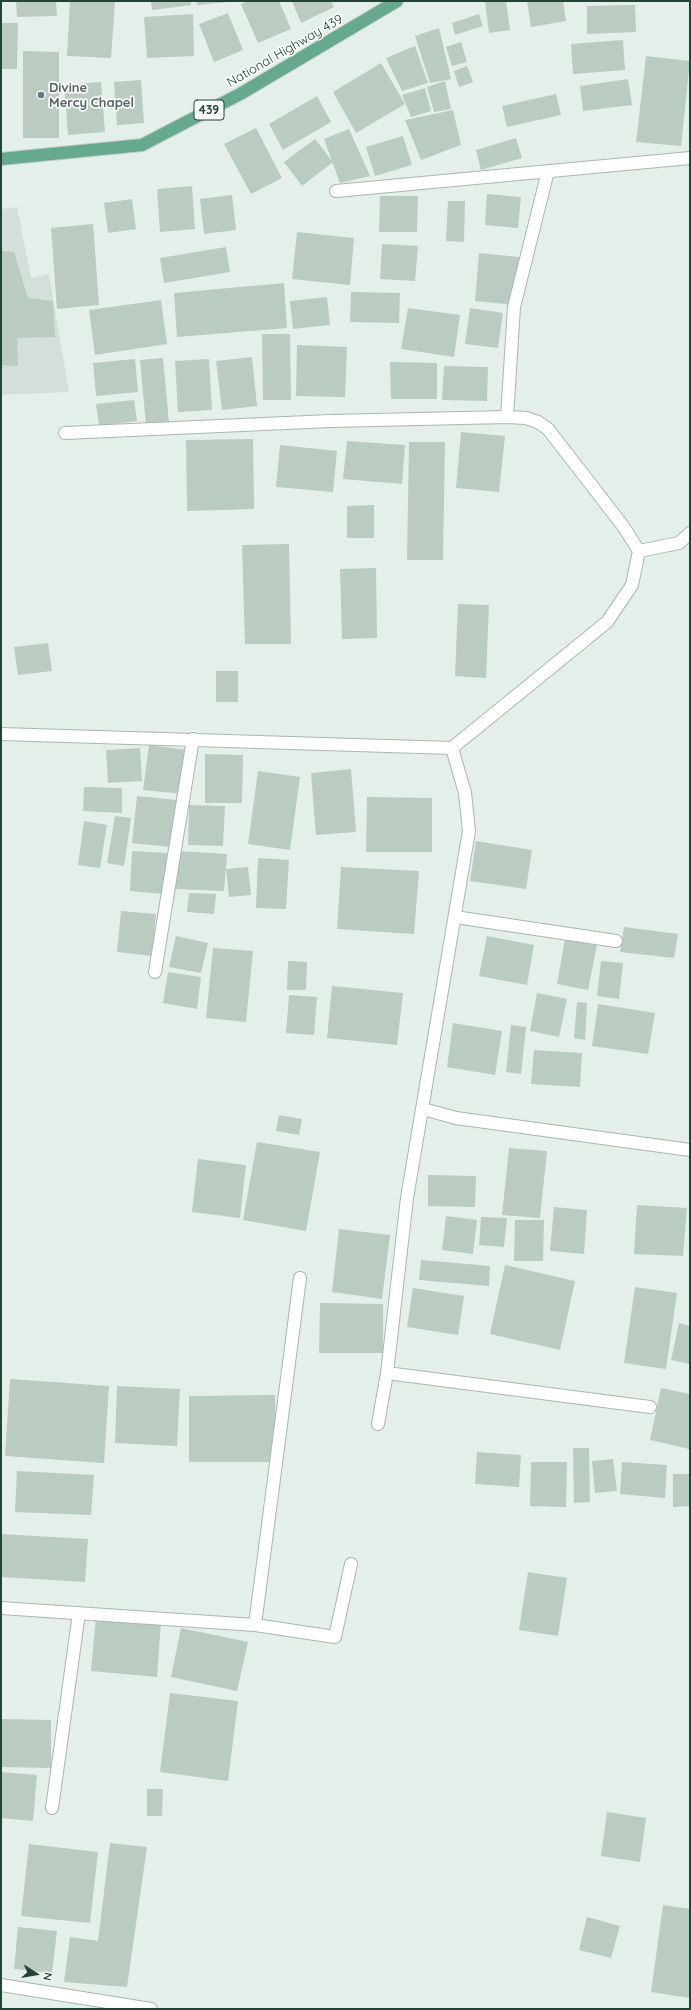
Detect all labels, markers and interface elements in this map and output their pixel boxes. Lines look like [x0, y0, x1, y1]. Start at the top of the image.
street label: National Highway 439 [224, 11, 346, 91]
place label: Divine Mercy Chapel [49, 80, 134, 111]
marker: Divine Mercy Chapel [36, 90, 46, 100]
road number: 439 [194, 100, 224, 120]
north arrow [16, 1954, 56, 1994]
text: N [40, 1971, 55, 1982]

